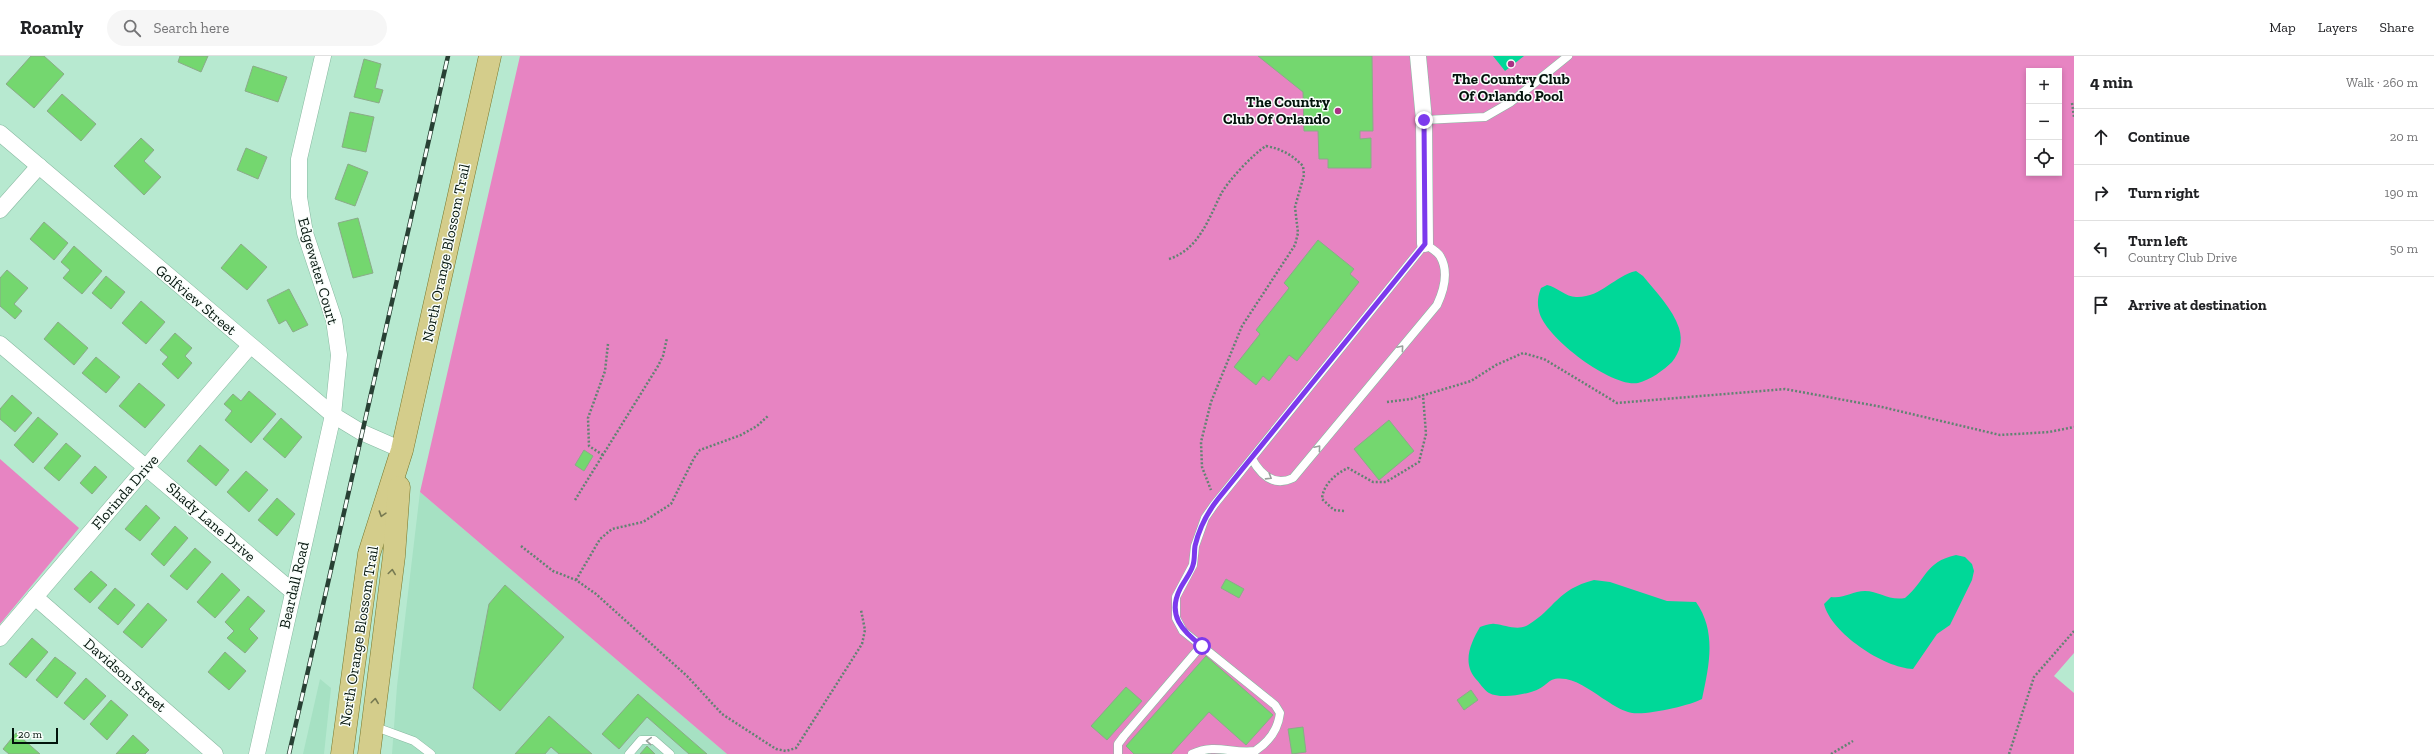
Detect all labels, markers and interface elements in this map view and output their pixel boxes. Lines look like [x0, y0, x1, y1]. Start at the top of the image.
search box [107, 10, 387, 46]
text: Roamly [20, 16, 83, 39]
icon: search [121, 17, 143, 39]
text: Search here [153, 19, 229, 37]
text: Map [2269, 19, 2296, 36]
text: Layers [2318, 19, 2357, 36]
text: Share [2379, 19, 2414, 36]
marker: The Country Club Of Orlando Pool [1506, 59, 1516, 69]
map controls [2026, 68, 2062, 176]
button: + [2026, 68, 2062, 104]
place label: The Country Club Of Orlando Pool [1452, 70, 1570, 105]
text: 4 min [2090, 72, 2133, 92]
text: Walk · 260 m [2346, 75, 2418, 90]
place label: The Country Club Of Orlando [1223, 93, 1330, 128]
button: − [2026, 104, 2062, 140]
marker: The Country Club Of Orlando [1333, 106, 1343, 116]
route end [1415, 111, 1433, 129]
icon: ahead [2090, 126, 2112, 148]
text: Continue [2128, 128, 2190, 146]
text: 20 m [2390, 129, 2418, 144]
button: locate [2026, 140, 2062, 176]
street label: North Orange Blossom Trail [418, 162, 474, 344]
icon: right [2090, 182, 2112, 204]
text: Turn right [2128, 184, 2199, 202]
text: 190 m [2384, 185, 2418, 200]
street label: Edgewater Court [294, 215, 342, 327]
text: Turn left [2128, 232, 2188, 250]
icon: left [2090, 238, 2112, 260]
text: 50 m [2390, 241, 2418, 256]
text: Country Club Drive [2128, 250, 2237, 265]
street label: Golfview Street [152, 261, 240, 339]
icon: arrive [2090, 294, 2112, 316]
text: Arrive at destination [2128, 296, 2267, 314]
one-way arrow [1397, 345, 1404, 353]
one-way arrow [1313, 445, 1320, 452]
street label: Florinda Drive [88, 451, 162, 533]
one-way arrow [1265, 473, 1272, 480]
street label: Shady Lane Drive [163, 478, 259, 566]
one-way arrow [378, 510, 387, 517]
street label: Beardall Road [275, 539, 313, 630]
street label: North Orange Blossom Trail [336, 545, 382, 727]
one-way arrow [387, 569, 396, 575]
street label: Davidson Street [80, 634, 170, 716]
route start [1193, 637, 1211, 655]
one-way arrow [370, 698, 379, 704]
scale bar [12, 726, 58, 745]
text: 20 m [18, 728, 42, 741]
one-way arrow [645, 736, 652, 745]

